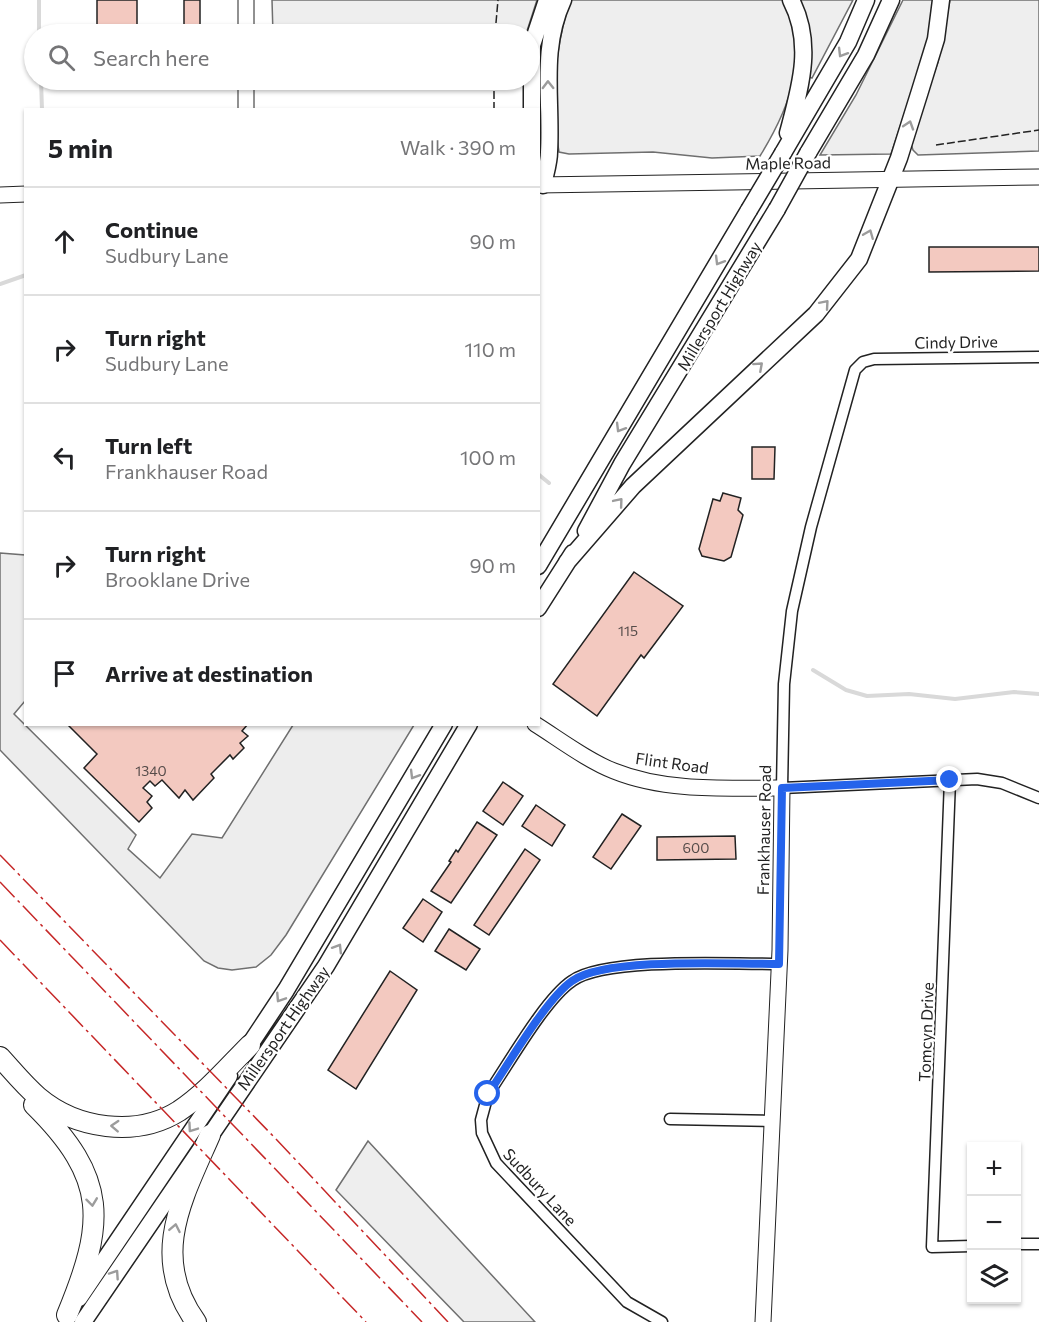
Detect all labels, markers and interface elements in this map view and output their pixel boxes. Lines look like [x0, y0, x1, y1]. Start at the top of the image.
search box [24, 24, 540, 90]
icon: search [45, 41, 78, 74]
text: Search here [93, 44, 209, 71]
one-way arrow [838, 47, 849, 57]
one-way arrow [541, 80, 554, 89]
one-way arrow [902, 120, 915, 131]
text: 5 min [48, 132, 113, 163]
text: Walk · 390 m [400, 135, 516, 159]
street label: Maple Road [745, 152, 831, 173]
text: Continue [105, 216, 198, 243]
icon: ahead [48, 225, 81, 258]
text: 90 m [470, 229, 516, 253]
one-way arrow [862, 230, 874, 241]
street label: Millersport Highway [672, 238, 765, 374]
text: Sudbury Lane [105, 243, 229, 267]
one-way arrow [715, 255, 726, 265]
one-way arrow [818, 300, 829, 311]
text: Turn right [105, 324, 206, 351]
street label: Cindy Drive [914, 331, 998, 352]
icon: right [48, 333, 81, 366]
text: 110 m [465, 337, 516, 361]
text: Sudbury Lane [105, 351, 229, 375]
one-way arrow [752, 363, 763, 374]
one-way arrow [615, 422, 627, 433]
text: Turn left [105, 432, 192, 459]
icon: left [48, 441, 81, 474]
text: 100 m [460, 445, 516, 469]
text: Frankhauser Road [105, 459, 268, 483]
one-way arrow [612, 498, 623, 509]
text: Turn right [105, 540, 206, 567]
icon: right [48, 549, 81, 582]
text: 90 m [470, 553, 516, 577]
text: Brooklane Drive [105, 567, 250, 591]
house number: 115 [618, 622, 638, 639]
icon: arrive [48, 657, 81, 690]
text: Arrive at destination [105, 660, 313, 687]
street label: Flint Road [634, 748, 710, 777]
house number: 1340 [135, 762, 167, 779]
street label: Frankhauser Road [753, 765, 774, 895]
route end [936, 766, 962, 792]
one-way arrow [409, 769, 421, 779]
house number: 600 [683, 839, 709, 856]
one-way arrow [330, 944, 342, 954]
street label: Millersport Highway [233, 962, 333, 1093]
street label: Tomcyn Drive [914, 982, 937, 1082]
one-way arrow [276, 992, 288, 1002]
route start [474, 1080, 500, 1106]
one-way arrow [110, 1120, 119, 1133]
one-way arrow [188, 1121, 199, 1132]
map controls [967, 1142, 1021, 1304]
button: + [967, 1142, 1021, 1196]
street label: Sudbury Lane [500, 1144, 581, 1229]
button: − [967, 1196, 1021, 1250]
one-way arrow [85, 1198, 98, 1207]
one-way arrow [168, 1223, 181, 1233]
button: layers [967, 1250, 1021, 1304]
one-way arrow [108, 1269, 119, 1280]

